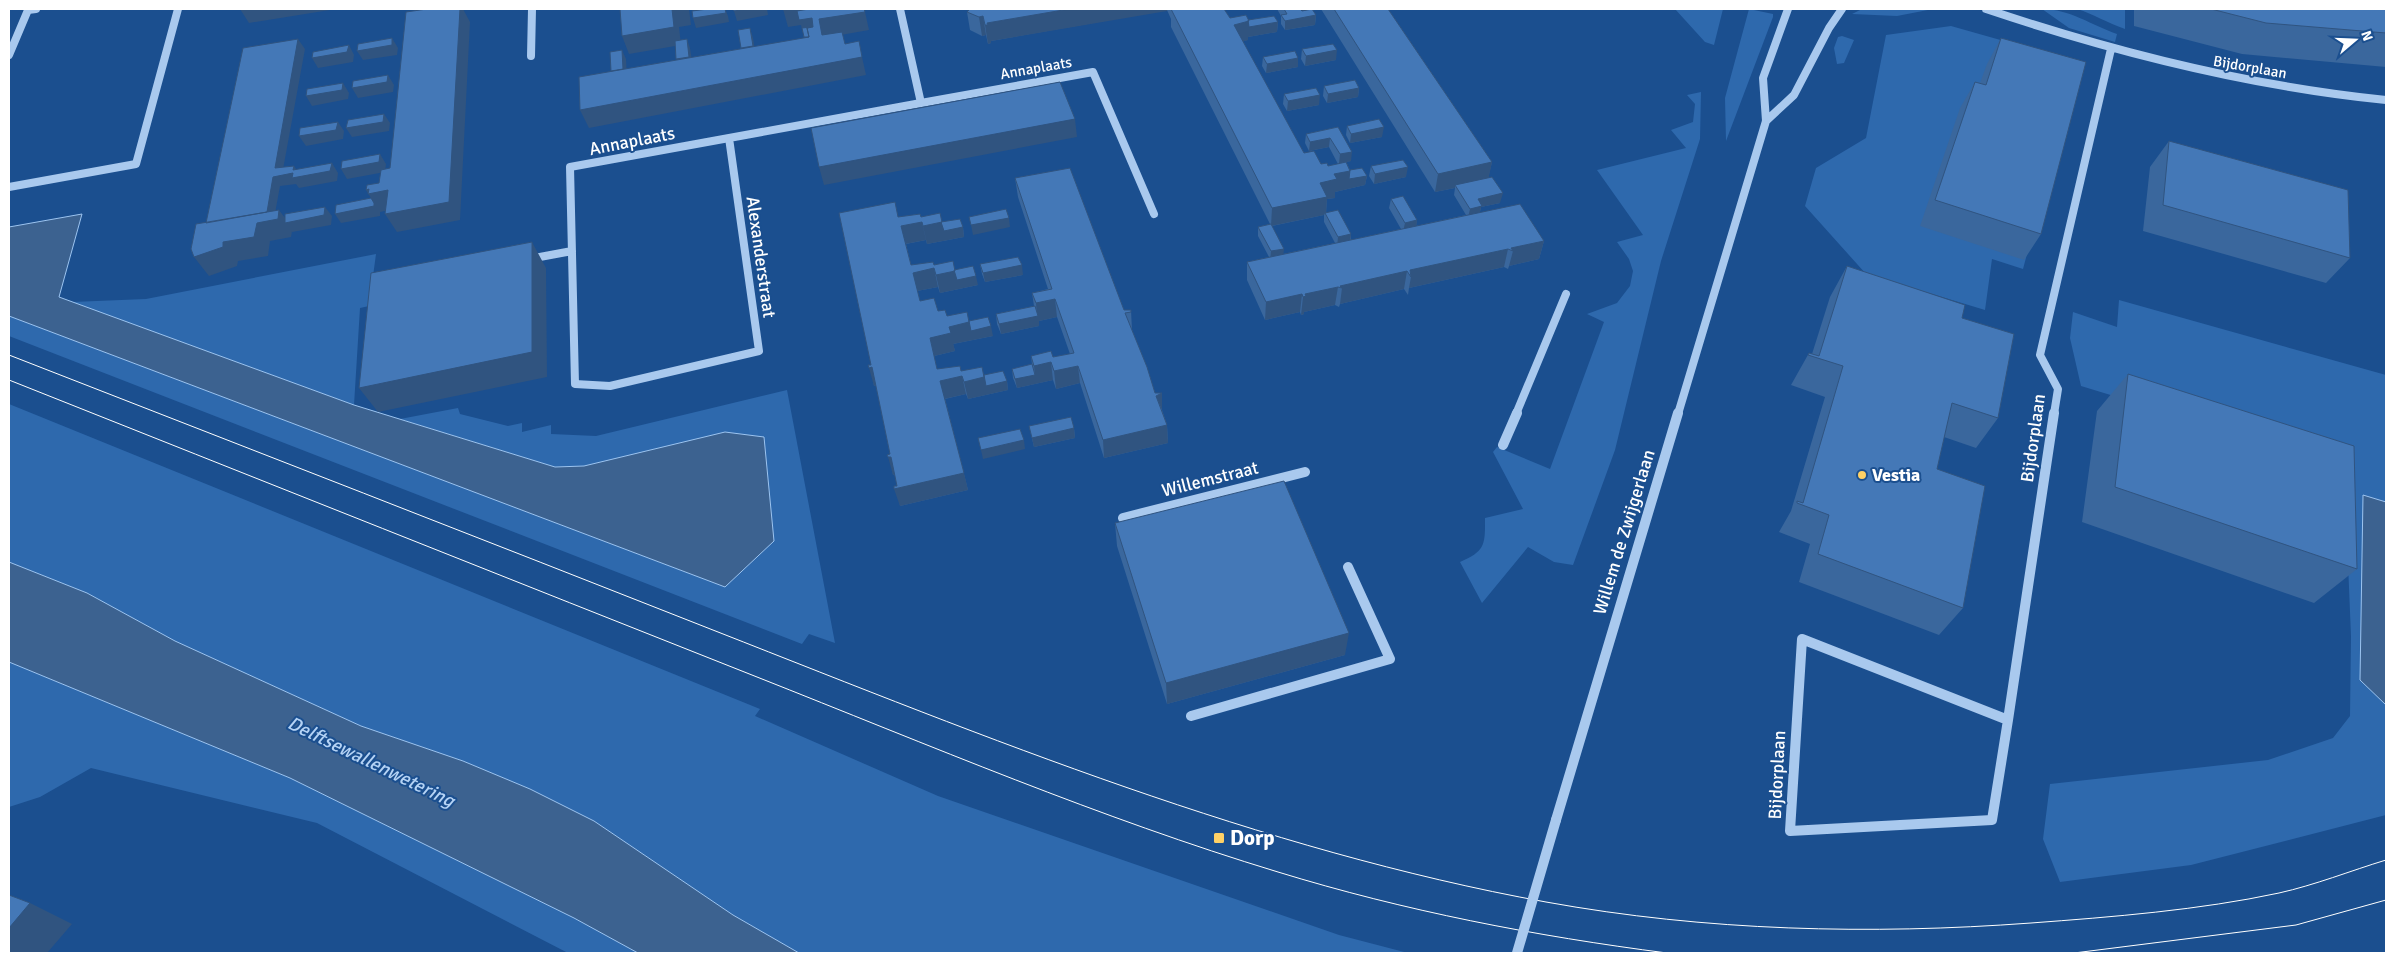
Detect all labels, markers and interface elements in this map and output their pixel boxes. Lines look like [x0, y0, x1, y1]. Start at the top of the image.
north arrow [2330, 15, 2380, 65]
text: N [2357, 29, 2376, 43]
street label: Bijdorplaan [2212, 52, 2288, 82]
street label: Annaplaats [999, 53, 1074, 83]
street label: Annaplaats [587, 122, 677, 160]
street label: Alexanderstraat [742, 195, 780, 319]
street label: Bijdorplaan [2016, 392, 2050, 484]
street label: Willem de Zwijgerlaan [1588, 447, 1660, 617]
street label: Willemstraat [1159, 456, 1261, 502]
place label: Vestia [1872, 464, 1920, 486]
marker: Vestia [1856, 469, 1868, 481]
water label: Delftsewallenwetering [284, 711, 460, 814]
street label: Bijdorplaan [1764, 730, 1790, 820]
place label: Dorp [1230, 825, 1275, 851]
marker: Dorp [1212, 831, 1226, 845]

